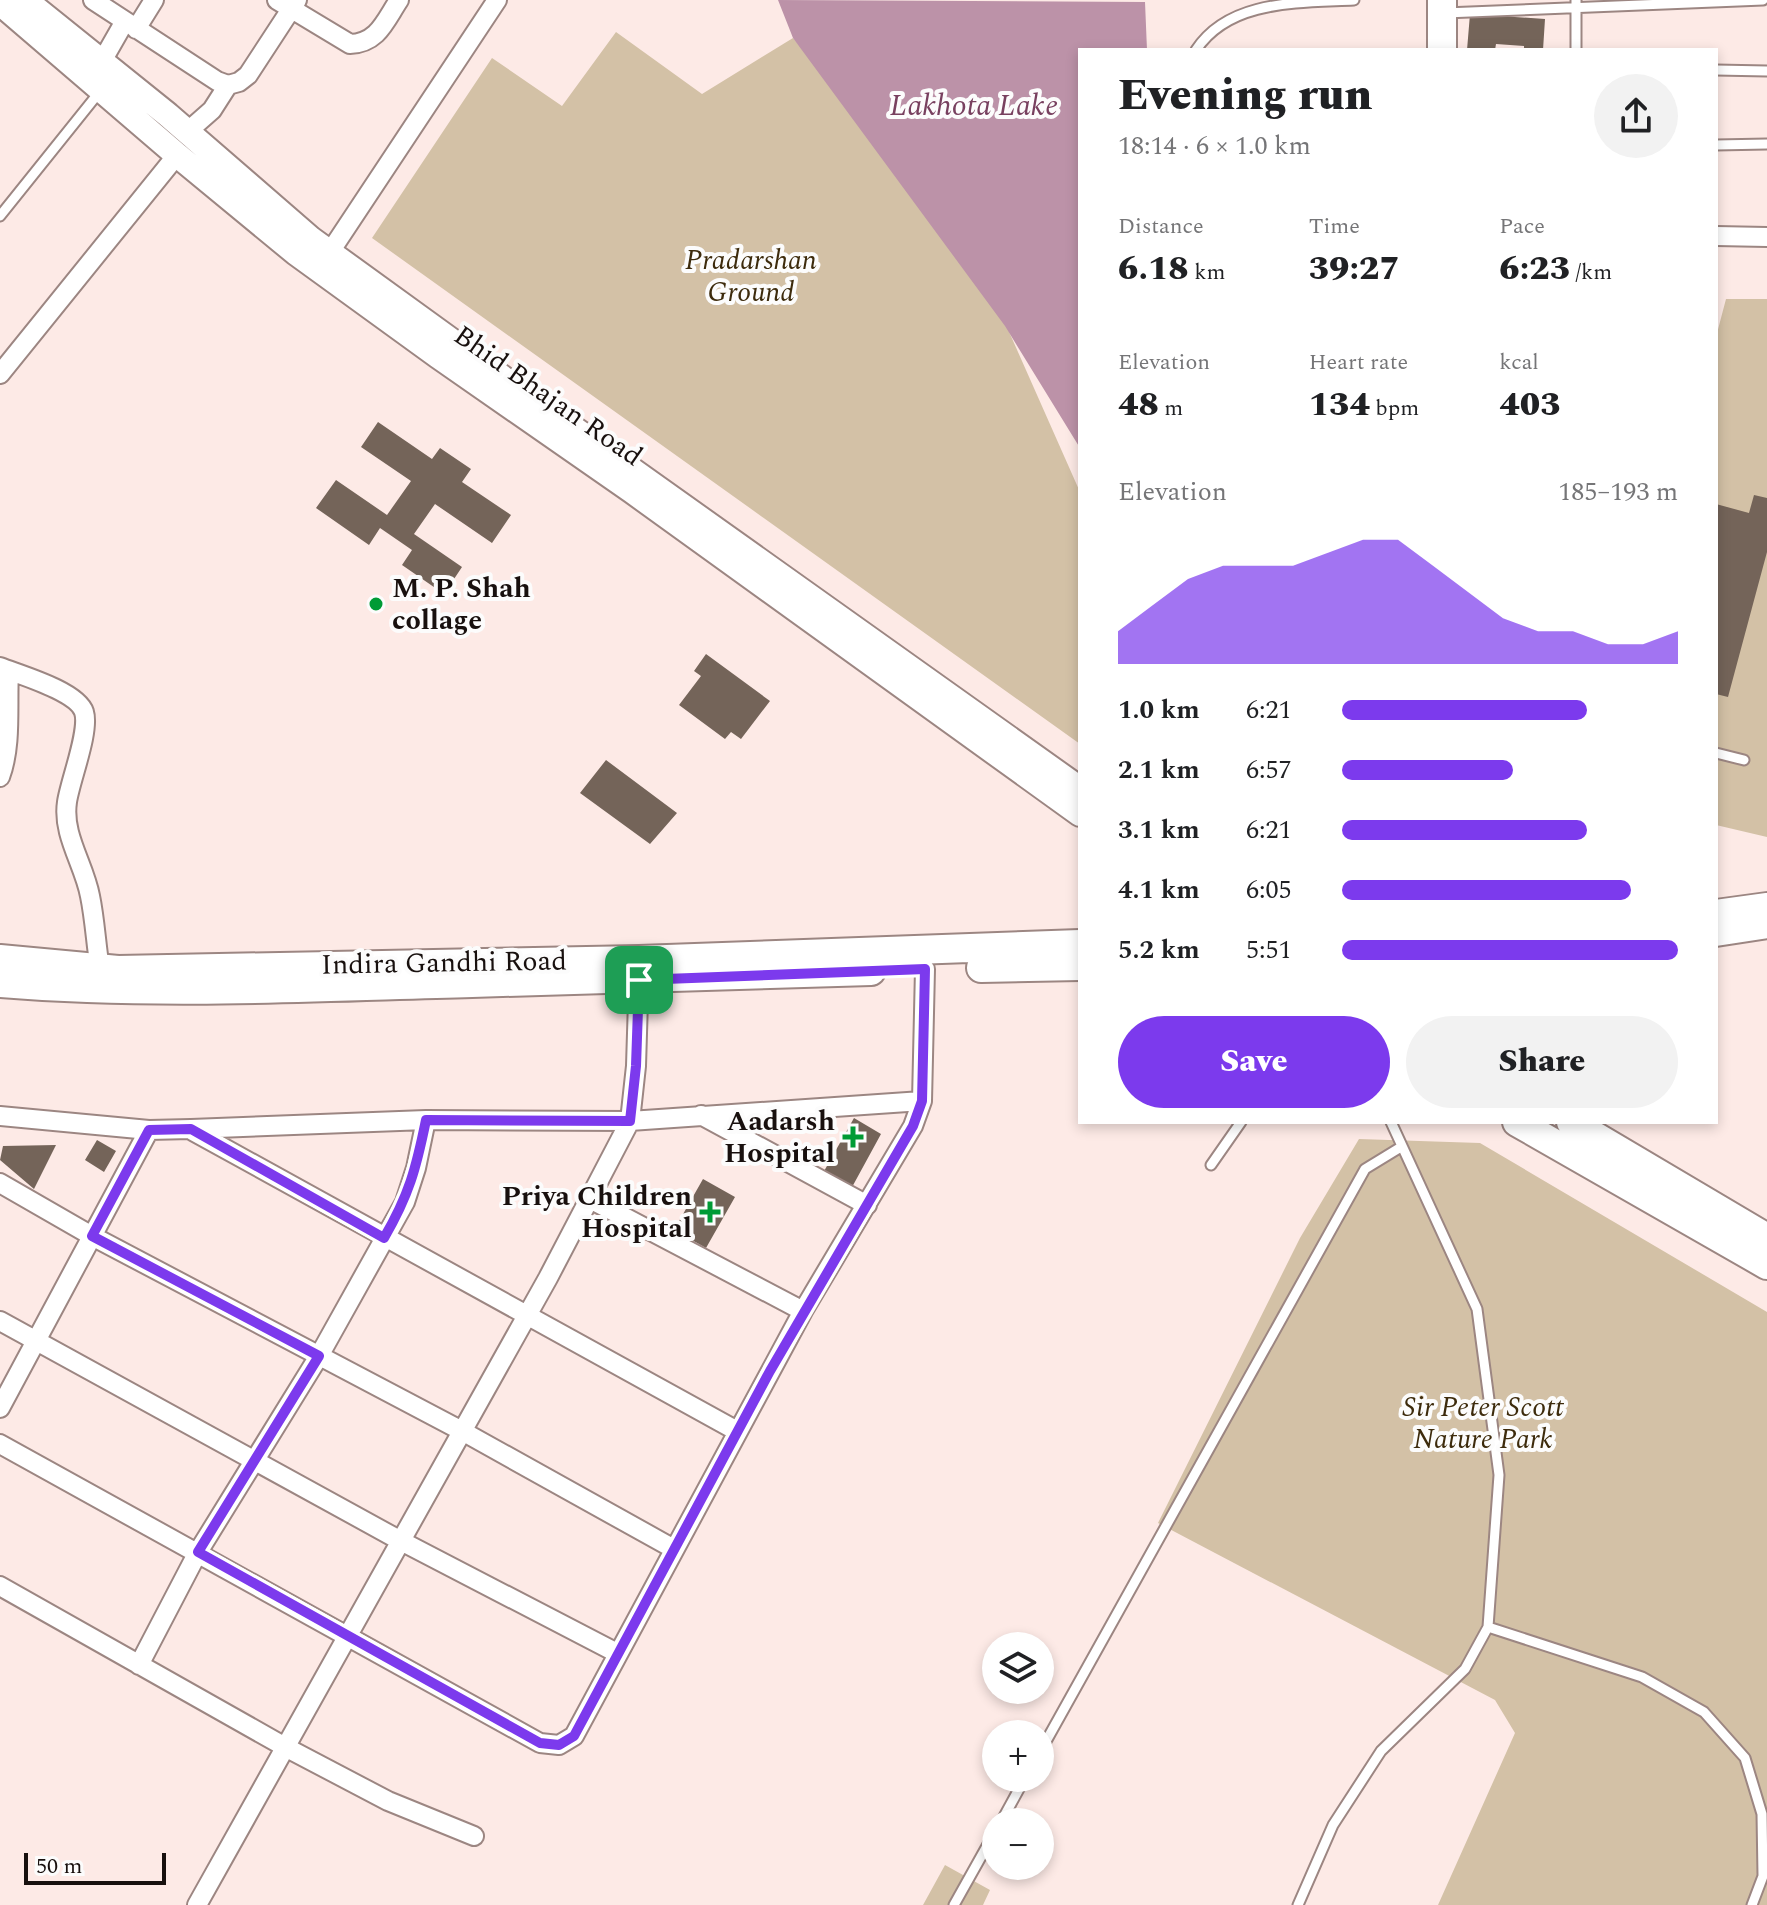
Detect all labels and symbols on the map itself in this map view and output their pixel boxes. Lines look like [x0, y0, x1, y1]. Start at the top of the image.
water label: Lakhota Lake [890, 83, 1058, 129]
park label: Pradarshan Ground [685, 239, 817, 314]
street label: Bhid Bhajan Road [444, 315, 652, 477]
place label: M. P. Shah collage [392, 567, 531, 642]
marker: M. P. Shah collage [367, 595, 385, 613]
street label: Indira Gandhi Road [321, 939, 567, 987]
pin [605, 946, 673, 1014]
place label: Aadarsh Hospital [724, 1100, 835, 1175]
marker: Aadarsh Hospital [842, 1126, 864, 1148]
place label: Priya Children Hospital [502, 1175, 692, 1250]
marker: Priya Children Hospital [699, 1201, 721, 1223]
park label: Sir Peter Scott Nature Park [1402, 1386, 1565, 1461]
scale bar [24, 1849, 166, 1885]

